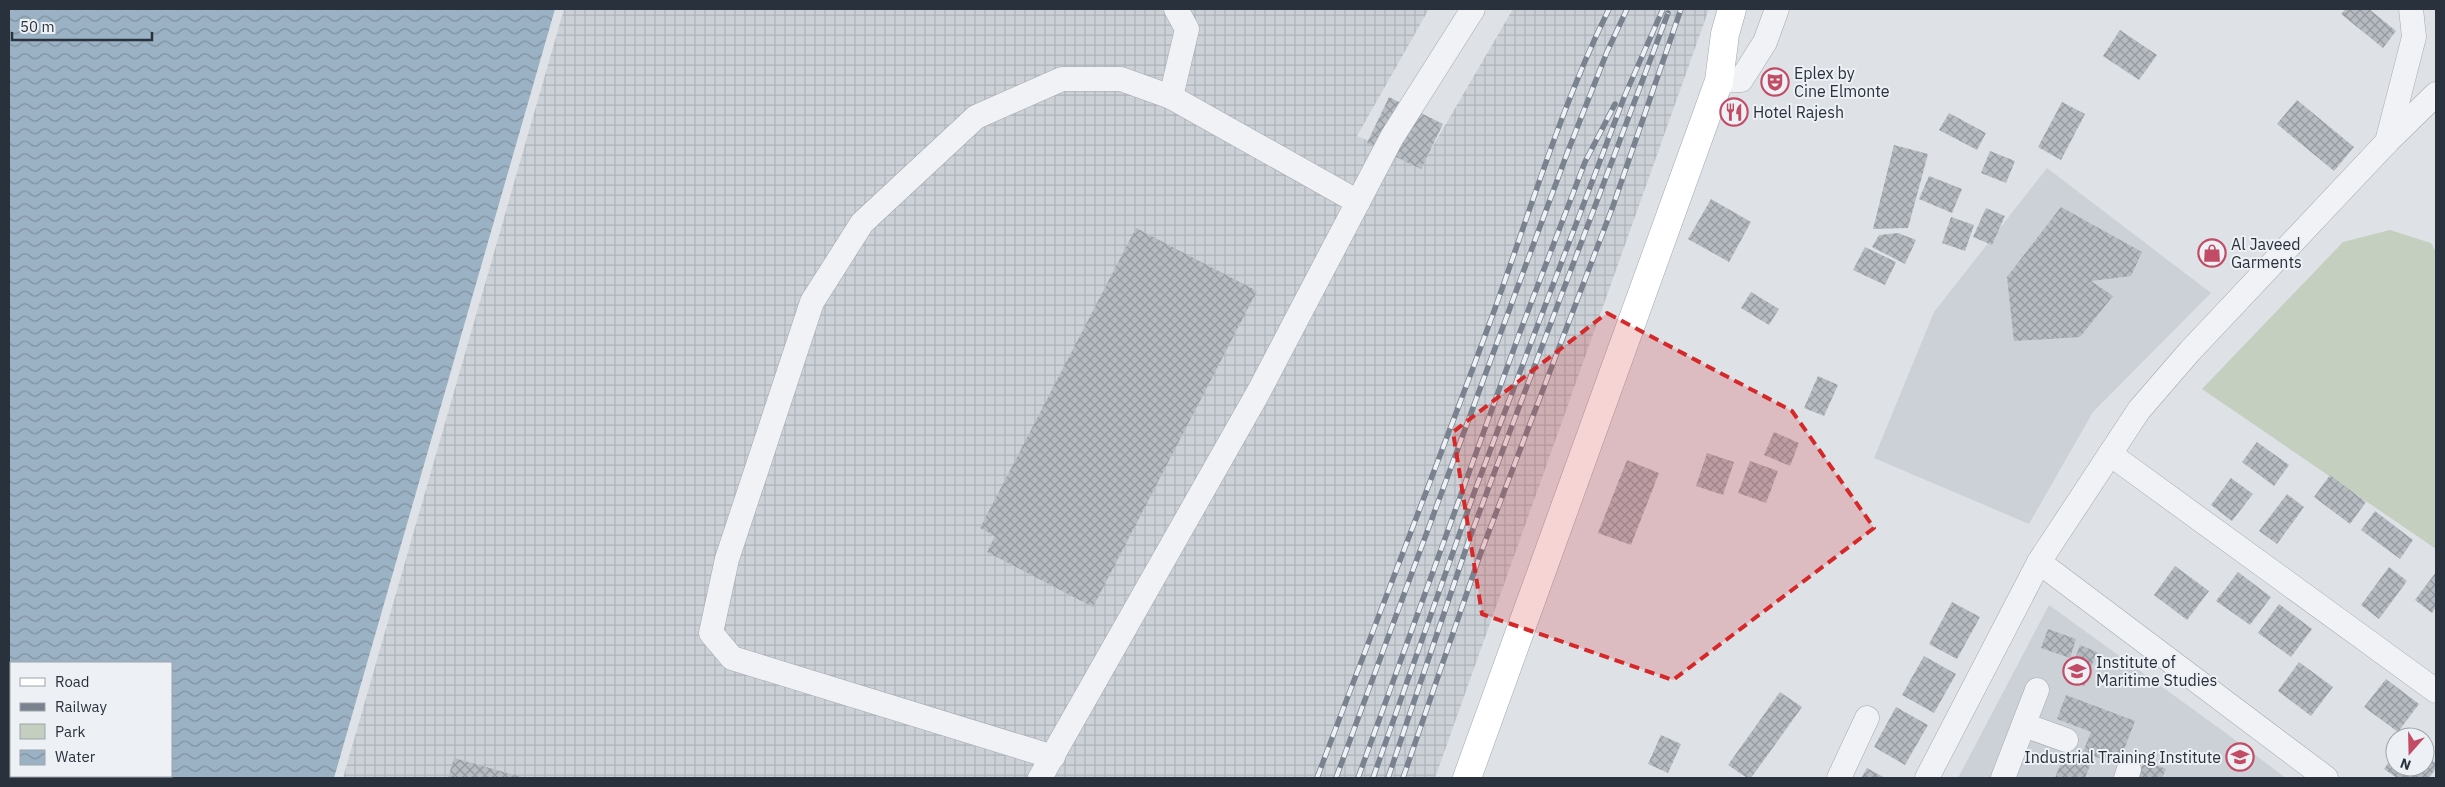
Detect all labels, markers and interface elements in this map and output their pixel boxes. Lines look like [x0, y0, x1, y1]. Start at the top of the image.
scale bar [12, 10, 152, 42]
text: 50 m [20, 17, 55, 36]
place label: Eplex by Cine Elmonte [1794, 63, 1890, 101]
theatre icon: Eplex by Cine Elmonte [1760, 67, 1790, 97]
restaurant icon: Hotel Rajesh [1719, 97, 1749, 127]
place label: Hotel Rajesh [1753, 102, 1844, 122]
place label: Al Javeed Garments [2231, 234, 2302, 272]
shop icon: Al Javeed Garments [2197, 238, 2227, 268]
place label: Institute of Maritime Studies [2096, 652, 2217, 690]
school or university icon: Institute of Maritime Studies [2062, 656, 2092, 686]
legend [10, 662, 172, 777]
text: Road [55, 672, 90, 691]
text: Railway [55, 697, 108, 716]
text: Park [55, 722, 85, 741]
north arrow [2385, 727, 2435, 777]
school or university icon: Industrial Training Institute [2225, 742, 2255, 772]
text: Water [55, 747, 96, 766]
place label: Industrial Training Institute [2024, 747, 2221, 767]
text: N [2398, 754, 2413, 774]

